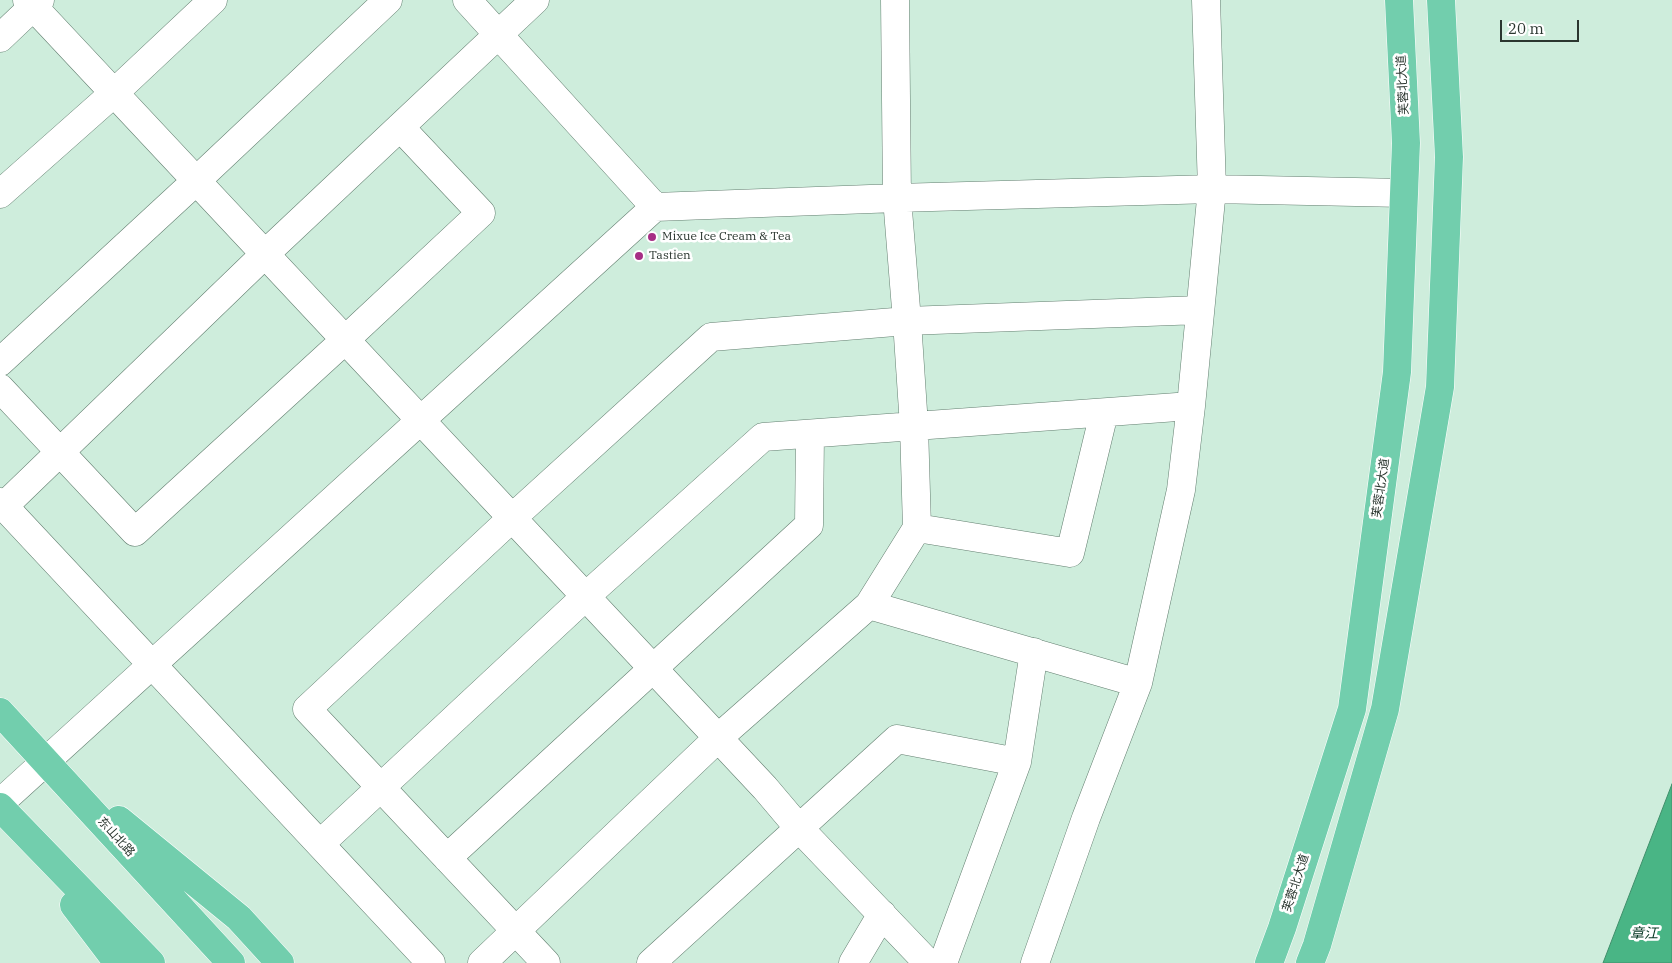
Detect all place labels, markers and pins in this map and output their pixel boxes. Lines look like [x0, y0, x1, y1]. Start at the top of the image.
place label: Mixue Ice Cream & Tea [662, 230, 791, 244]
marker: Mixue Ice Cream & Tea [646, 231, 658, 243]
place label: Tastien [649, 249, 691, 263]
marker: Tastien [633, 250, 645, 262]

